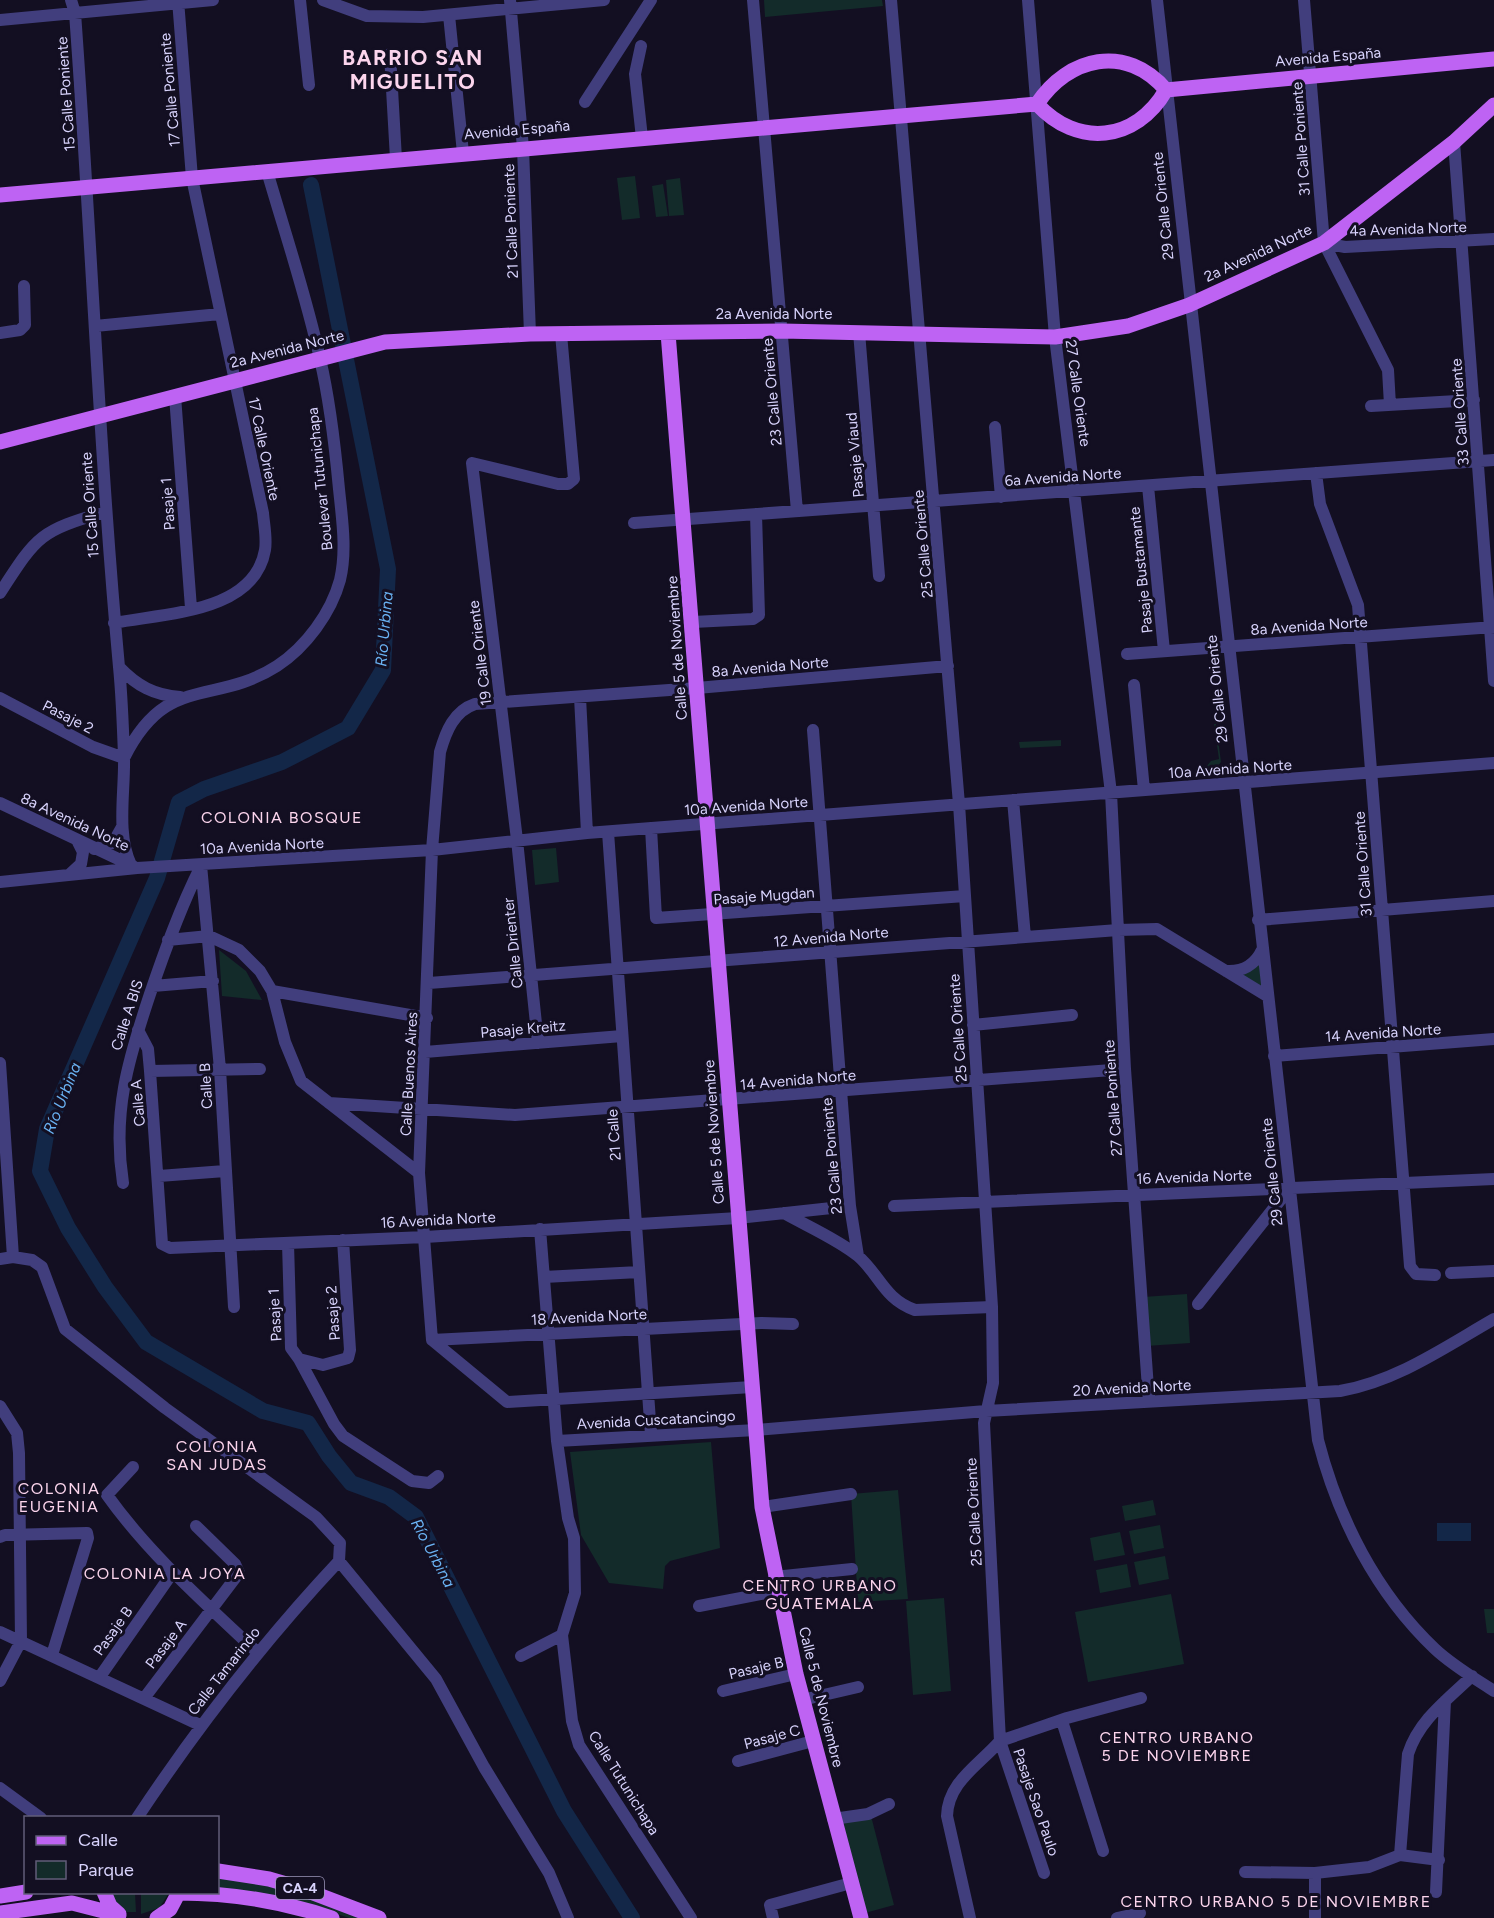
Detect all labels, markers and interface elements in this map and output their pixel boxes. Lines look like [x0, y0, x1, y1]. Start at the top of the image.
street label: 17 Calle Poniente [156, 32, 184, 148]
street label: 15 Calle Poniente [53, 36, 79, 152]
street label: Avenida España [1274, 43, 1382, 71]
district label: BARRIO SAN MIGUELITO [342, 45, 484, 94]
street label: 31 Calle Poniente [1288, 81, 1314, 197]
street label: Avenida España [463, 116, 571, 144]
street label: 29 Calle Oriente [1148, 151, 1178, 261]
street label: 21 Calle Poniente [500, 163, 522, 279]
street label: 4a Avenida Norte [1349, 218, 1467, 240]
street label: 2a Avenida Norte [1201, 220, 1315, 286]
street label: 2a Avenida Norte [716, 305, 832, 323]
street label: 2a Avenida Norte [228, 326, 346, 372]
street label: 23 Calle Oriente [758, 338, 786, 446]
street label: 27 Calle Oriente [1062, 338, 1094, 448]
street label: 33 Calle Oriente [1447, 358, 1473, 466]
street label: 17 Calle Oriente [244, 396, 284, 502]
street label: Boulevar Tutunichapa [304, 406, 336, 552]
street label: Pasaje Viaud [842, 412, 868, 498]
street label: 15 Calle Oriente [77, 451, 103, 559]
street label: 6a Avenida Norte [1004, 464, 1122, 490]
street label: Pasaje 1 [157, 477, 179, 531]
street label: 25 Calle Oriente [909, 489, 937, 599]
street label: Pasaje Bustamante [1125, 506, 1157, 634]
street label: Calle 5 de Noviembre [663, 575, 691, 721]
water label: Río Urbina [371, 591, 397, 667]
street label: 19 Calle Oriente [465, 599, 495, 707]
street label: 8a Avenida Norte [1250, 613, 1368, 639]
street label: 29 Calle Oriente [1202, 634, 1232, 744]
street label: 8a Avenida Norte [711, 653, 829, 681]
street label: Pasaje 2 [39, 696, 97, 738]
street label: 10a Avenida Norte [1167, 756, 1293, 782]
street label: 8a Avenida Norte [18, 789, 132, 855]
street label: 10a Avenida Norte [683, 793, 809, 819]
district label: COLONIA BOSQUE [201, 808, 363, 827]
street label: 31 Calle Oriente [1350, 811, 1376, 917]
street label: 10a Avenida Norte [200, 834, 324, 858]
street label: Pasaje Mugdan [713, 883, 815, 909]
street label: Calle Drienter [499, 897, 527, 989]
street label: 12 Avenida Norte [773, 923, 889, 951]
street label: 25 Calle Oriente [945, 973, 971, 1083]
street label: Calle A BIS [107, 977, 147, 1053]
street label: Calle Buenos Aires [397, 1011, 421, 1137]
street label: Pasaje Kreitz [480, 1016, 566, 1042]
street label: 14 Avenida Norte [1324, 1020, 1442, 1046]
street label: 27 Calle Poniente [1100, 1039, 1126, 1157]
street label: Calle 5 de Noviembre [700, 1059, 728, 1205]
water label: Río Urbina [39, 1060, 85, 1136]
street label: Calle B [196, 1062, 216, 1110]
street label: 14 Avenida Norte [739, 1066, 857, 1094]
street label: Calle A [127, 1079, 149, 1127]
street label: 23 Calle Poniente [818, 1097, 846, 1215]
street label: 21 Calle [603, 1109, 625, 1161]
street label: 29 Calle Oriente [1257, 1117, 1287, 1227]
street label: 16 Avenida Norte [1136, 1166, 1252, 1188]
street label: 16 Avenida Norte [380, 1208, 496, 1232]
street label: Pasaje 2 [322, 1285, 344, 1341]
street label: Pasaje 1 [265, 1288, 285, 1342]
street label: 18 Avenida Norte [531, 1305, 647, 1329]
street label: 20 Avenida Norte [1072, 1376, 1192, 1400]
street label: Avenida Cuscatancingo [576, 1407, 736, 1433]
district label: COLONIA SAN JUDAS [166, 1437, 268, 1474]
street label: 25 Calle Oriente [962, 1457, 986, 1567]
district label: COLONIA EUGENIA [18, 1479, 100, 1516]
water label: Río Urbina [407, 1515, 459, 1591]
district label: COLONIA LA JOYA [84, 1564, 246, 1583]
district label: CENTRO URBANO GUATEMALA [743, 1576, 897, 1613]
street label: Pasaje B [90, 1603, 136, 1659]
street label: Pasaje A [142, 1616, 190, 1672]
street label: Calle Tamarindo [184, 1623, 264, 1719]
street label: Calle 5 de Noviembre [795, 1625, 847, 1769]
street label: Pasaje B [727, 1653, 785, 1683]
street label: Pasaje C [742, 1721, 802, 1753]
street label: Calle Tutunichapa [585, 1728, 663, 1838]
district label: CENTRO URBANO 5 DE NOVIEMBRE [1100, 1728, 1254, 1765]
street label: Pasaje Sao Paulo [1009, 1746, 1063, 1858]
legend [24, 1816, 219, 1894]
text: Calle [78, 1829, 118, 1851]
text: Parque [78, 1859, 134, 1881]
road number: CA-4 [276, 1877, 324, 1899]
district label: CENTRO URBANO 5 DE NOVIEMBRE [1120, 1892, 1432, 1911]

